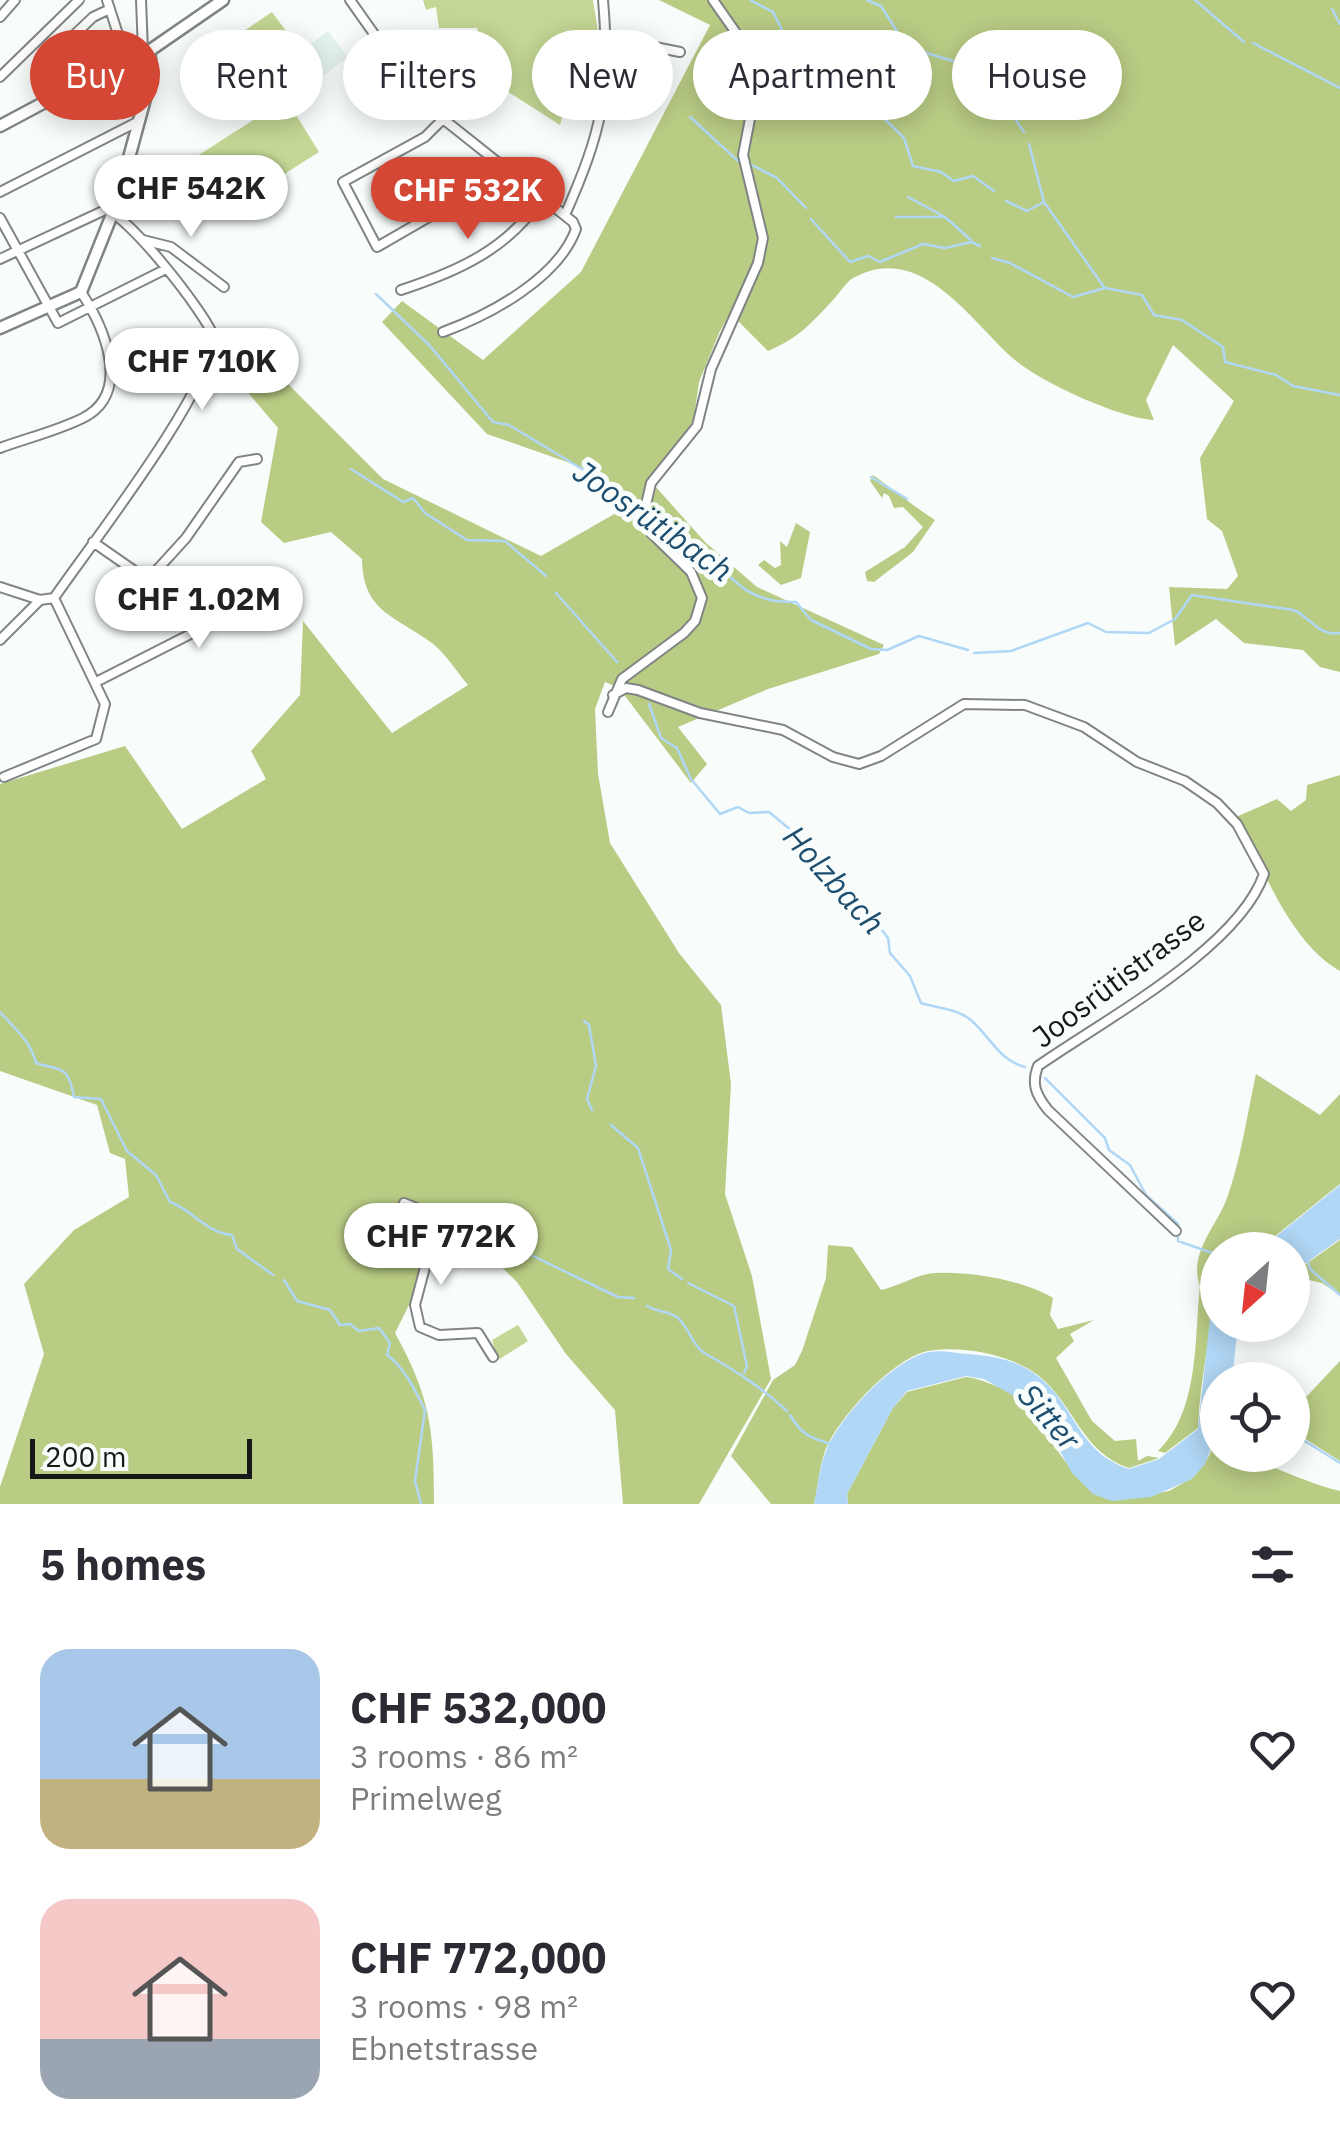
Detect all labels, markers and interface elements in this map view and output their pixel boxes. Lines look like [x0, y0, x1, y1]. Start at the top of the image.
chip: Buy [30, 30, 160, 120]
chip: Rent [180, 30, 323, 120]
chip: Filters [343, 30, 512, 120]
chip: New [532, 30, 673, 120]
chip: Apartment [693, 30, 932, 120]
chip: House [952, 30, 1122, 120]
pin: CHF 542K [88, 155, 294, 240]
pin: CHF 532K [365, 157, 571, 242]
text: CHF 542K [116, 166, 266, 208]
text: CHF 532K [393, 168, 543, 210]
pin: CHF 710K [99, 328, 305, 413]
text: CHF 710K [127, 339, 277, 381]
water label: Joosrütibach [566, 450, 741, 590]
pin: CHF 1.02M [85, 566, 313, 651]
text: CHF 1.02M [117, 577, 281, 619]
water label: Holzbach [775, 816, 895, 943]
street label: Joosrütistrasse [1024, 900, 1212, 1056]
pin: CHF 772K [338, 1203, 544, 1288]
text: CHF 772K [366, 1214, 516, 1256]
north arrow [1200, 1232, 1310, 1342]
map controls [1200, 1232, 1310, 1472]
button: locate [1200, 1362, 1310, 1472]
water label: Sitter [1009, 1374, 1091, 1459]
scale bar [30, 1434, 252, 1478]
text: 200 m [45, 1438, 126, 1475]
text: 5 homes [40, 1537, 206, 1592]
icon: filters [1245, 1537, 1300, 1592]
text: CHF 532,000 [350, 1680, 606, 1735]
icon: home [120, 1689, 240, 1809]
icon: heart [1245, 1722, 1300, 1777]
text: 3 rooms · 86 m² [350, 1735, 578, 1777]
text: Primelweg [350, 1777, 502, 1819]
text: CHF 772,000 [350, 1930, 606, 1985]
icon: home [120, 1939, 240, 2059]
icon: heart [1245, 1972, 1300, 2027]
text: 3 rooms · 98 m² [350, 1985, 578, 2027]
text: Ebnetstrasse [350, 2027, 538, 2069]

